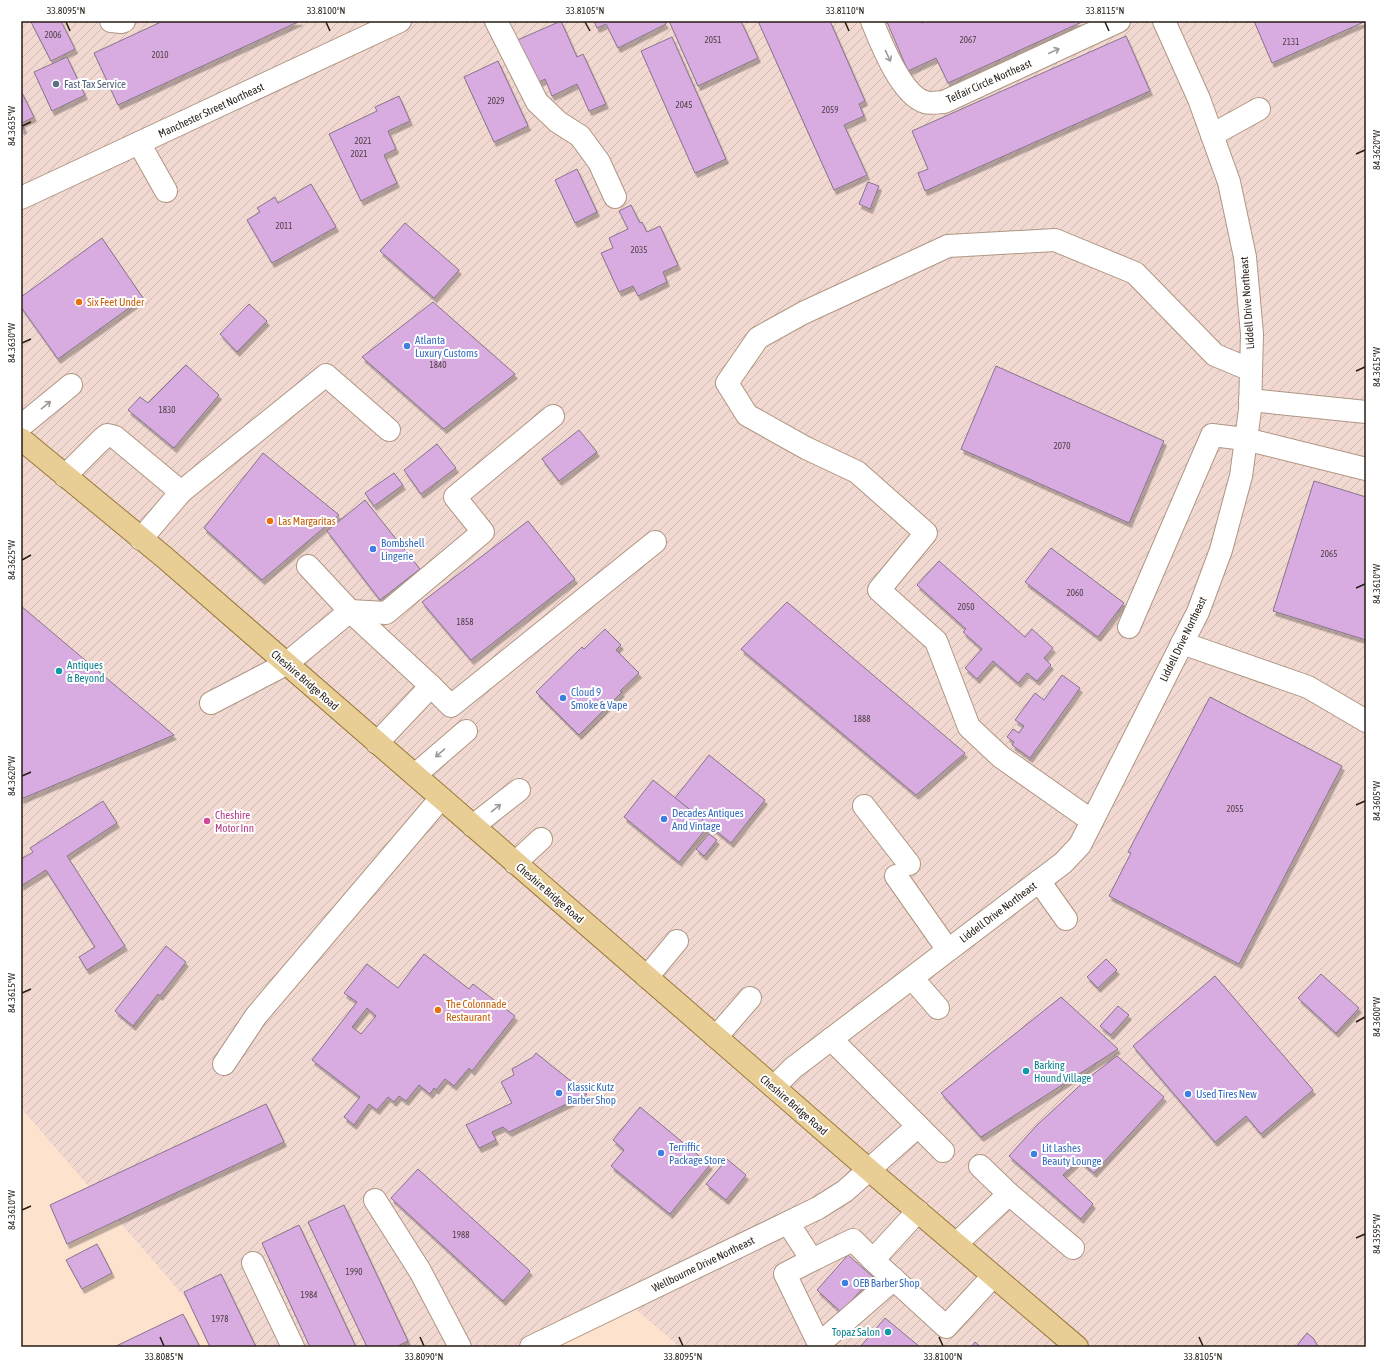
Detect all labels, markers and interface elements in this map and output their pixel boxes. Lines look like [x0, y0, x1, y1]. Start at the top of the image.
text: 33.8095°N [47, 5, 85, 16]
text: 33.8100°N [307, 5, 345, 16]
text: 33.8105°N [566, 5, 604, 16]
text: 33.8110°N [826, 5, 864, 16]
text: 33.8115°N [1086, 5, 1124, 16]
house number: 2006 [45, 30, 61, 40]
house number: 2051 [705, 35, 721, 45]
house number: 2067 [960, 35, 976, 45]
house number: 2131 [1283, 37, 1299, 47]
one-way arrow [1047, 47, 1059, 54]
house number: 2010 [152, 50, 168, 60]
one-way arrow [885, 50, 892, 62]
street label: Telfair Circle Northeast [945, 57, 1033, 105]
place label: Fast Tax Service [64, 78, 126, 90]
marker: Fast Tax Service [51, 79, 61, 89]
street label: Manchester Street Northeast [156, 80, 266, 140]
house number: 2029 [488, 96, 504, 106]
house number: 2045 [676, 100, 692, 110]
text: 84.3635°W [6, 105, 17, 146]
house number: 2059 [822, 105, 838, 115]
text: 84.3620°W [1371, 129, 1382, 170]
house number: 2021 [355, 136, 371, 146]
house number: 2021 [351, 149, 367, 159]
house number: 2011 [276, 221, 292, 231]
house number: 2035 [631, 245, 647, 255]
street label: Liddell Drive Northeast [1238, 256, 1256, 350]
place label: Six Feet Under [87, 296, 145, 308]
marker: Six Feet Under [74, 297, 84, 307]
text: 84.3630°W [6, 322, 17, 363]
place label: Atlanta Luxury Customs [415, 334, 478, 359]
marker: Atlanta Luxury Customs [402, 341, 412, 351]
text: 84.3615°W [1371, 346, 1382, 387]
house number: 1840 [430, 360, 446, 370]
one-way arrow [40, 401, 51, 410]
house number: 1830 [159, 405, 175, 415]
house number: 2070 [1054, 441, 1070, 451]
place label: Las Margaritas [278, 515, 336, 527]
marker: Las Margaritas [265, 516, 275, 526]
place label: Bombshell Lingerie [381, 537, 425, 562]
text: 84.3625°W [6, 539, 17, 580]
marker: Bombshell Lingerie [368, 544, 378, 554]
house number: 2065 [1321, 549, 1337, 559]
text: 84.3610°W [1371, 563, 1382, 604]
house number: 2060 [1067, 588, 1083, 598]
street label: Liddell Drive Northeast [1157, 595, 1209, 683]
house number: 2050 [958, 602, 974, 612]
house number: 1858 [457, 617, 473, 627]
street label: Cheshire Bridge Road [269, 648, 341, 712]
place label: Antiques & Beyond [67, 659, 104, 684]
marker: Antiques & Beyond [54, 666, 64, 676]
place label: Cloud 9 Smoke & Vape [571, 686, 627, 711]
marker: Cloud 9 Smoke & Vape [558, 693, 568, 703]
house number: 1888 [854, 714, 870, 724]
one-way arrow [436, 748, 446, 757]
text: 84.3620°W [6, 755, 17, 796]
text: 84.3605°W [1371, 780, 1382, 821]
one-way arrow [491, 804, 502, 812]
house number: 2055 [1227, 804, 1243, 814]
place label: Decades Antiques And Vintage [672, 807, 744, 832]
place label: Cheshire Motor Inn [215, 809, 254, 834]
marker: Decades Antiques And Vintage [659, 814, 669, 824]
marker: Cheshire Motor Inn [202, 816, 212, 826]
street label: Cheshire Bridge Road [514, 861, 586, 925]
street label: Liddell Drive Northeast [957, 879, 1039, 945]
text: 84.3615°W [6, 972, 17, 1013]
text: 84.3600°W [1371, 996, 1382, 1037]
place label: The Colonnade Restaurant [446, 998, 507, 1023]
marker: The Colonnade Restaurant [433, 1005, 443, 1015]
place label: Barking Hound Village [1034, 1059, 1091, 1084]
marker: Barking Hound Village [1021, 1066, 1031, 1076]
street label: Cheshire Bridge Road [758, 1073, 830, 1137]
place label: Klassic Kutz Barber Shop [567, 1081, 616, 1106]
marker: Klassic Kutz Barber Shop [554, 1088, 564, 1098]
place label: Used Tires New [1196, 1088, 1257, 1100]
marker: Used Tires New [1183, 1089, 1193, 1099]
place label: Terriffic Package Store [669, 1141, 725, 1166]
place label: Lit Lashes Beauty Lounge [1042, 1142, 1101, 1167]
marker: Terriffic Package Store [656, 1148, 666, 1158]
marker: Lit Lashes Beauty Lounge [1029, 1149, 1039, 1159]
text: 84.3610°W [6, 1189, 17, 1230]
text: 84.3595°W [1371, 1213, 1382, 1254]
house number: 1988 [453, 1230, 469, 1240]
street label: Wellbourne Drive Northeast [650, 1234, 756, 1294]
house number: 1990 [346, 1267, 362, 1277]
place label: OEB Barber Shop [853, 1277, 920, 1289]
marker: OEB Barber Shop [840, 1278, 850, 1288]
house number: 1984 [301, 1290, 317, 1300]
house number: 1978 [212, 1314, 228, 1324]
place label: Topaz Salon [832, 1326, 880, 1338]
marker: Topaz Salon [883, 1327, 893, 1337]
text: 33.8085°N [145, 1351, 183, 1362]
text: 33.8090°N [405, 1351, 443, 1362]
text: 33.8095°N [664, 1351, 702, 1362]
text: 33.8100°N [924, 1351, 962, 1362]
text: 33.8105°N [1184, 1351, 1222, 1362]

